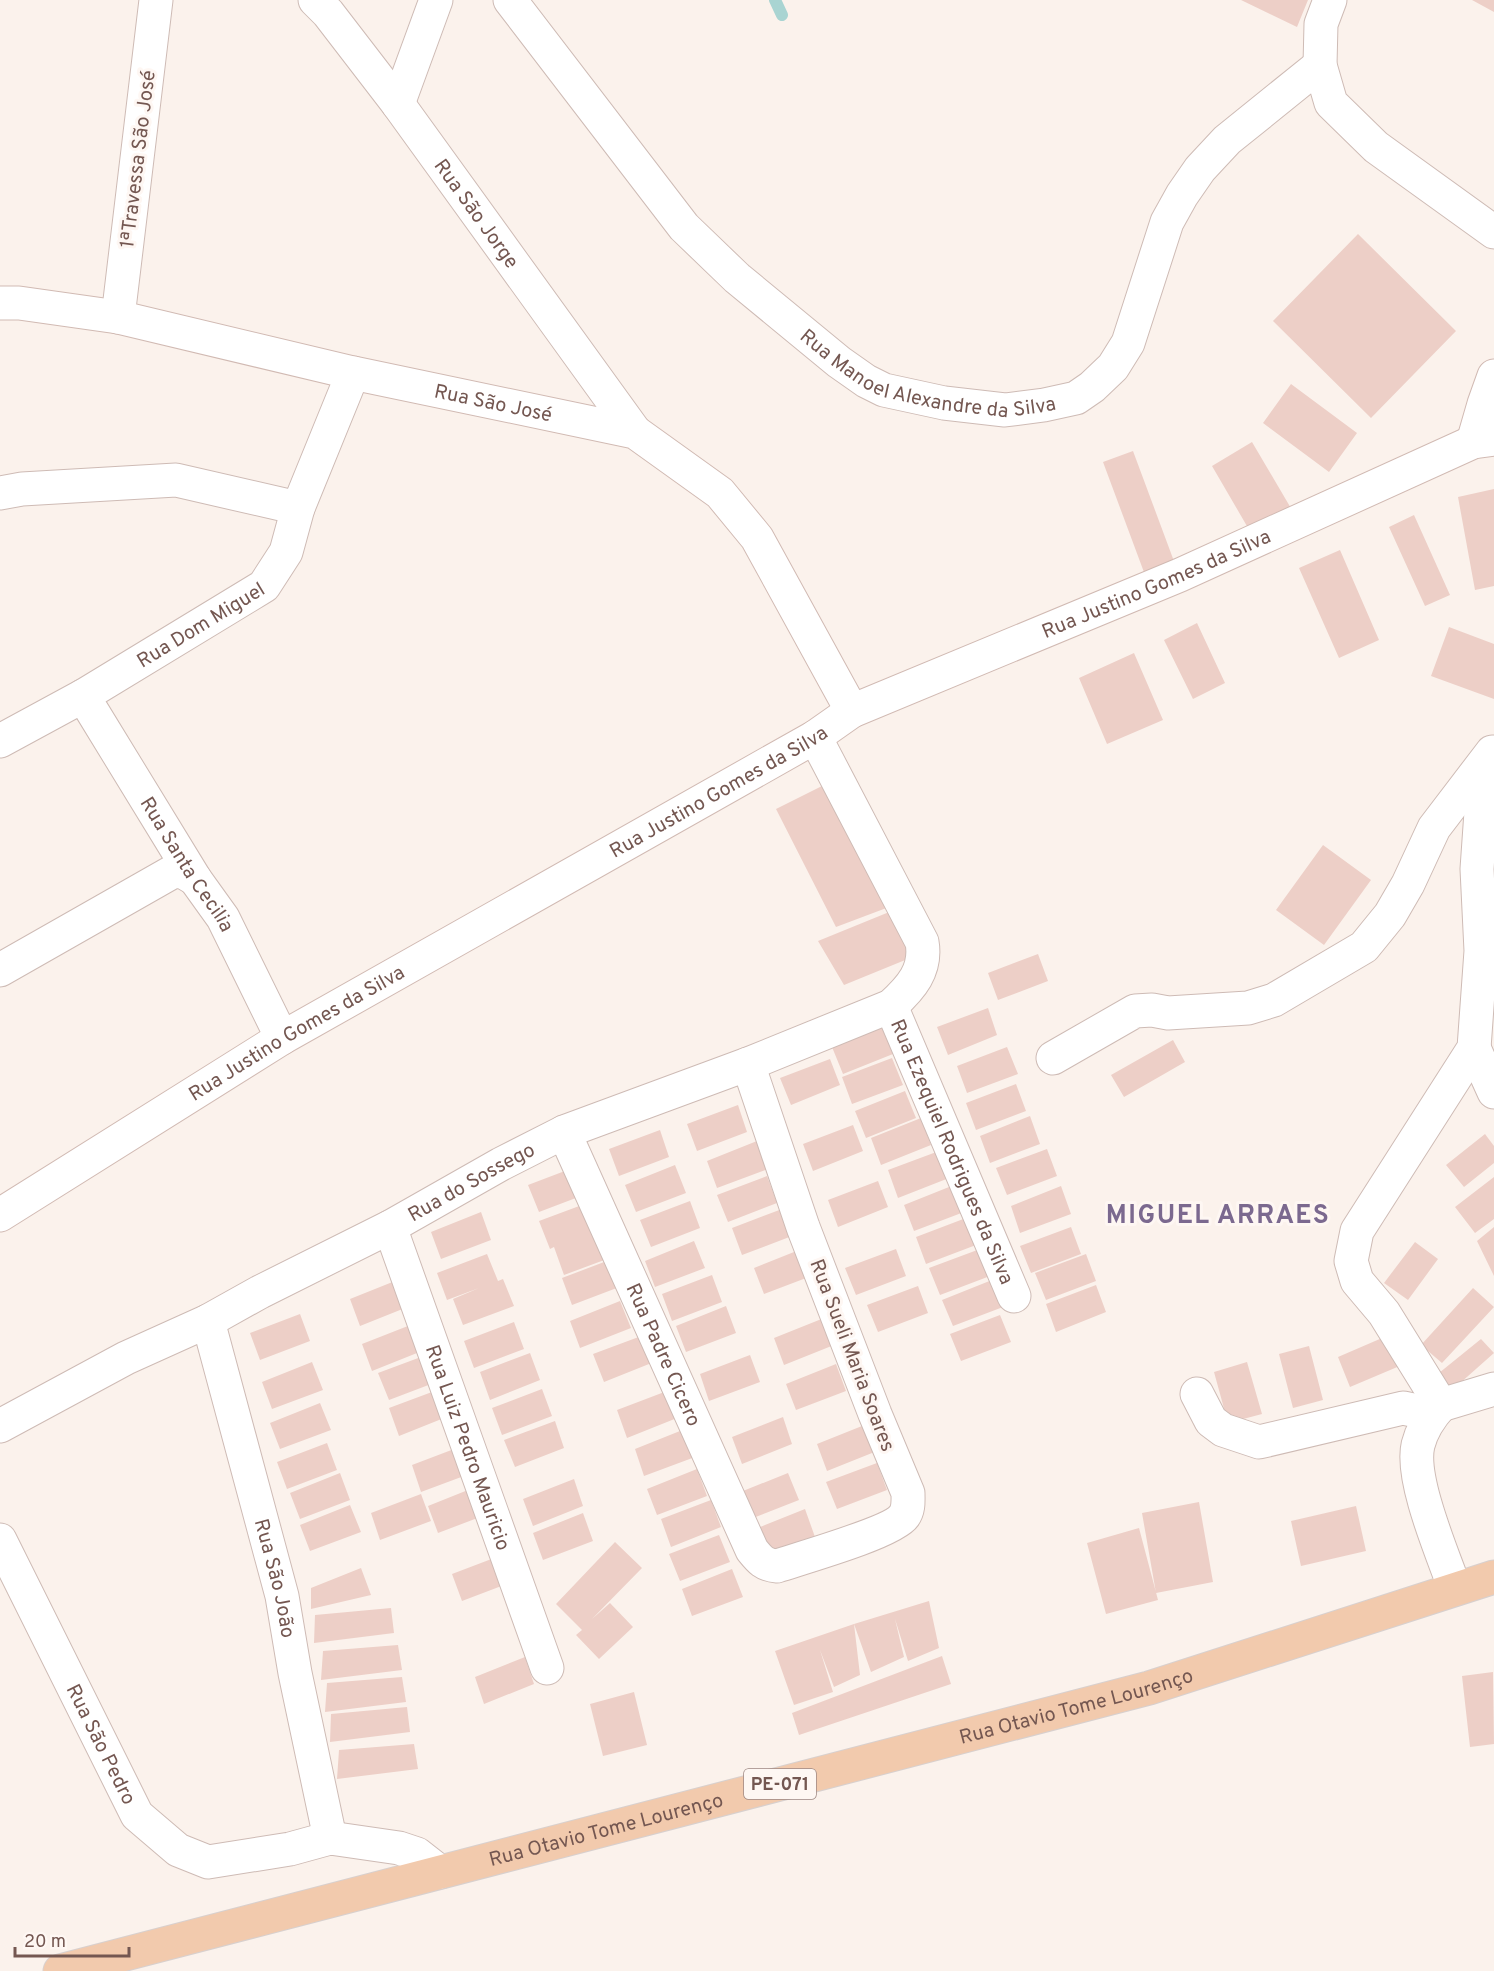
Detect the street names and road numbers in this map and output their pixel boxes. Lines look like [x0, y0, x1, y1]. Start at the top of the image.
street label: 1ªTravessa São José [115, 69, 163, 250]
street label: Rua São Jorge [427, 154, 524, 274]
street label: Rua Manoel Alexandre da Silva [794, 324, 1059, 425]
street label: Rua São José [432, 379, 554, 429]
street label: Rua Justino Gomes da Silva [1038, 524, 1275, 646]
street label: Rua Dom Miguel [133, 577, 271, 675]
street label: Rua Justino Gomes da Silva [606, 721, 834, 865]
street label: Rua Santa Cecilia [133, 793, 239, 937]
street label: Rua Justino Gomes da Silva [184, 960, 410, 1108]
street label: Rua Ezequiel Rodrigues da Silva [883, 1016, 1019, 1289]
street label: Rua do Sossego [404, 1138, 540, 1229]
street label: Rua Sueli Maria Soares [802, 1256, 900, 1456]
street label: Rua Padre Cicero [619, 1280, 706, 1431]
street label: Rua Luiz Pedro Mauricio [418, 1342, 515, 1555]
street label: Rua São João [247, 1516, 300, 1640]
street label: Rua Otavio Tome Lourenço [957, 1664, 1197, 1752]
street label: Rua São Pedro [59, 1680, 141, 1810]
road number: PE-071 [744, 1769, 816, 1799]
street label: Rua Otavio Tome Lourenço [486, 1788, 726, 1874]

